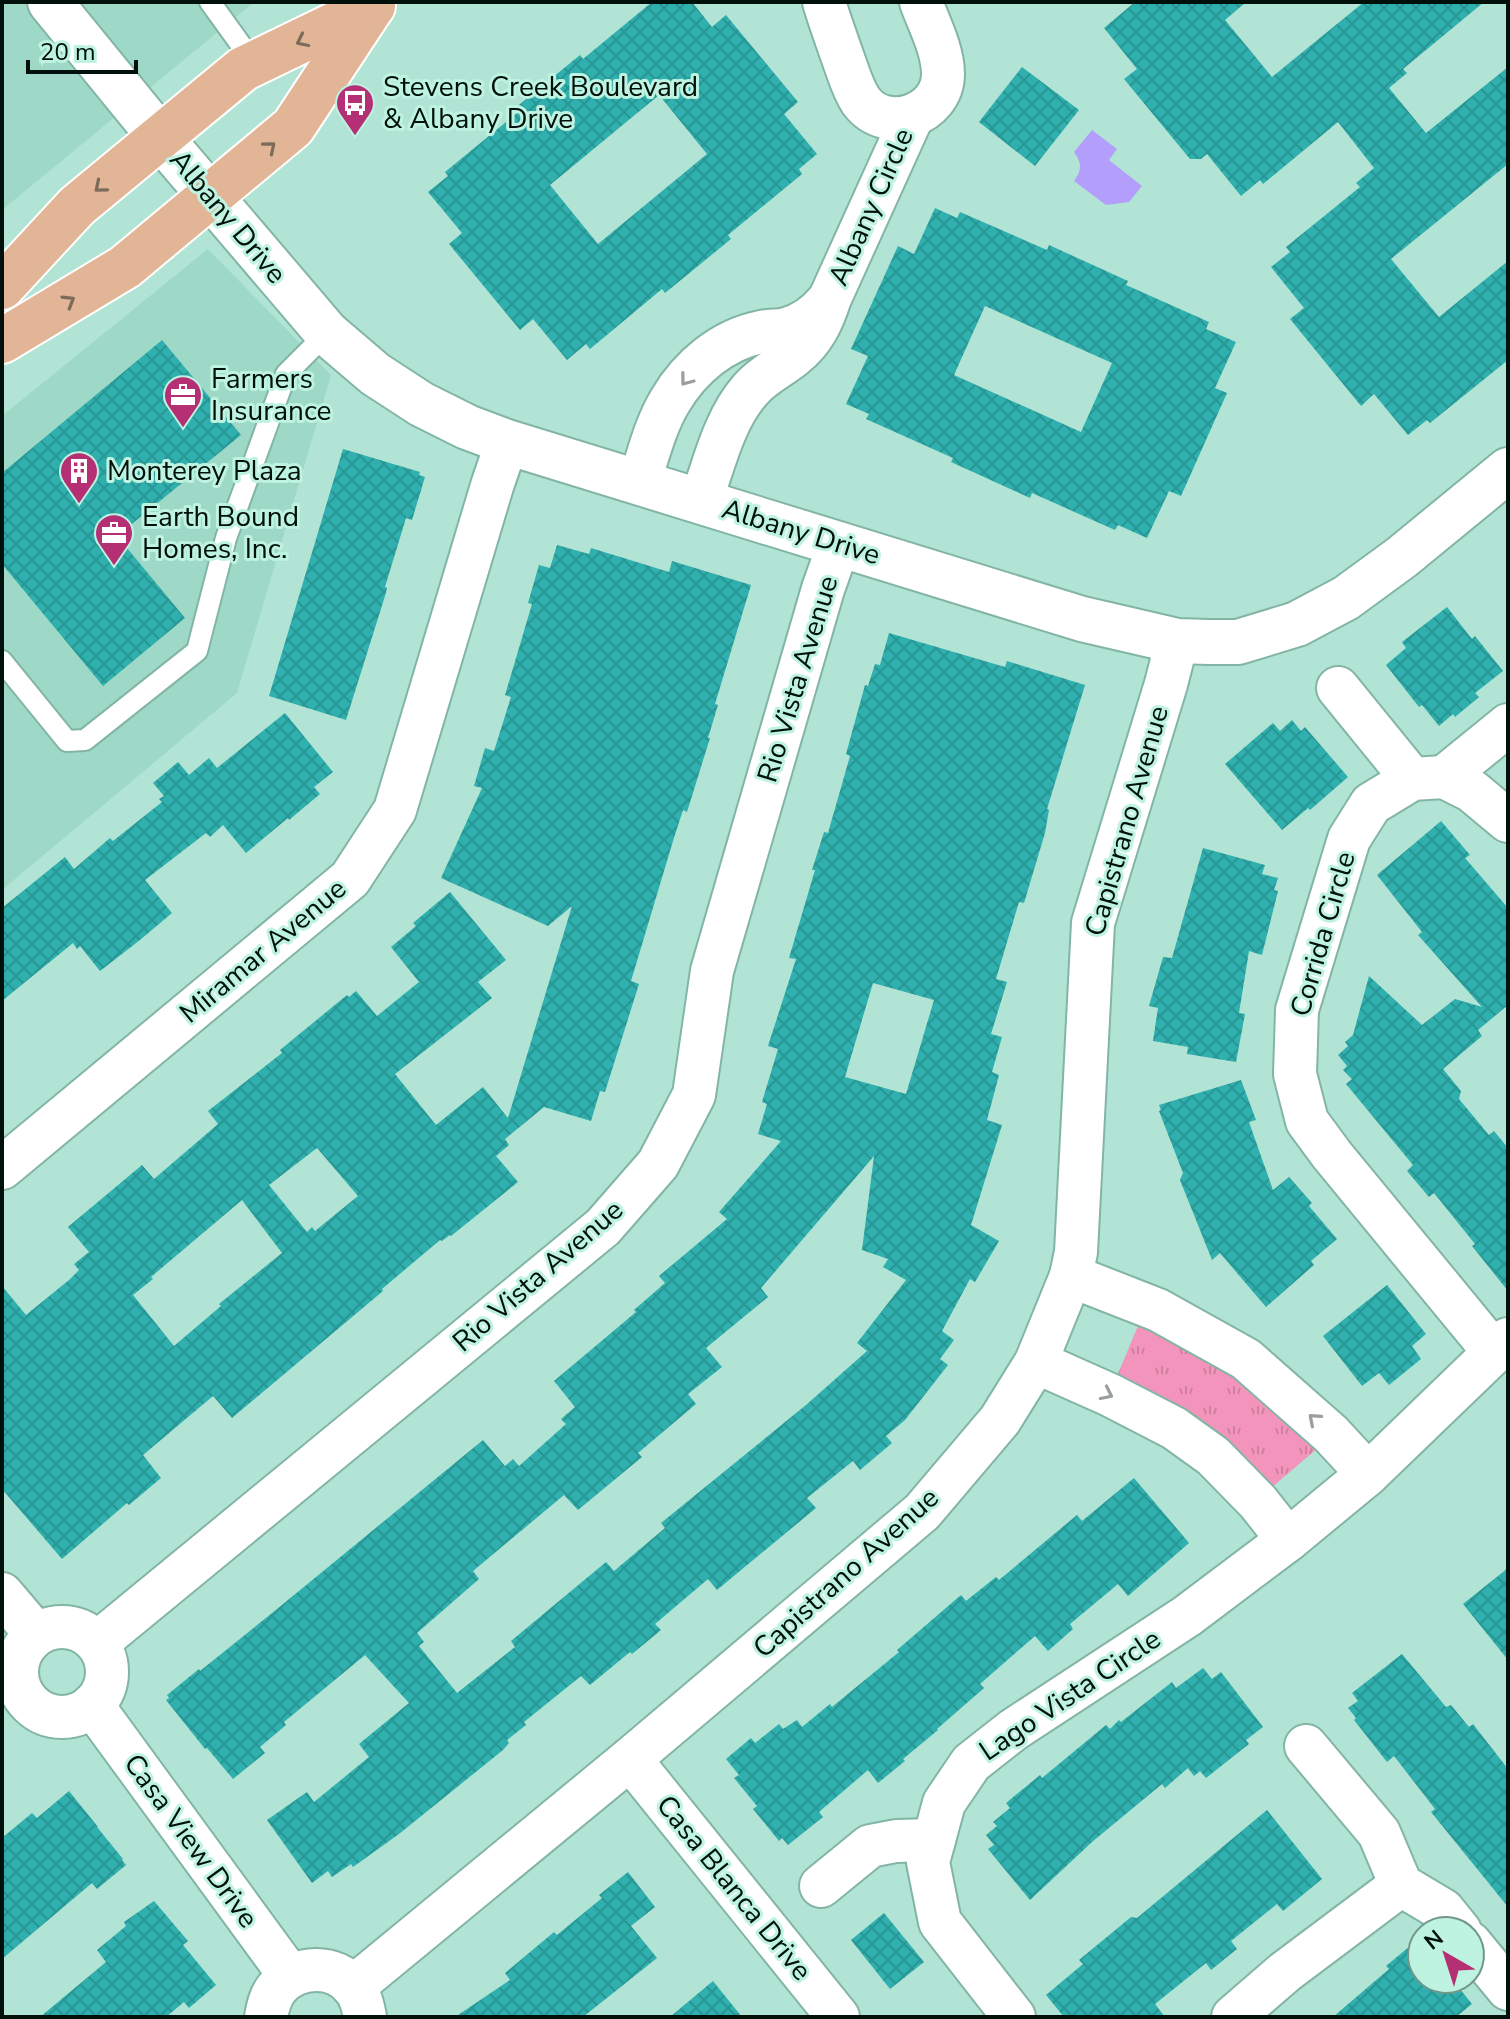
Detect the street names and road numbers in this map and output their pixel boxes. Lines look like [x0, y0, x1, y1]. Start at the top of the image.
street label: Albany Circle [819, 122, 923, 292]
street label: Albany Drive [161, 142, 295, 292]
street label: Albany Drive [717, 490, 885, 574]
street label: Rio Vista Avenue [749, 571, 847, 787]
street label: Capistrano Avenue [1076, 701, 1178, 941]
street label: Corrida Circle [1281, 847, 1365, 1021]
street label: Miramar Avenue [172, 870, 354, 1032]
street label: Rio Vista Avenue [445, 1191, 631, 1361]
street label: Capistrano Avenue [745, 1479, 947, 1667]
street label: Lago Vista Circle [972, 1620, 1168, 1770]
street label: Casa View Drive [115, 1746, 267, 1936]
street label: Casa Blanca Drive [647, 1787, 821, 1989]

